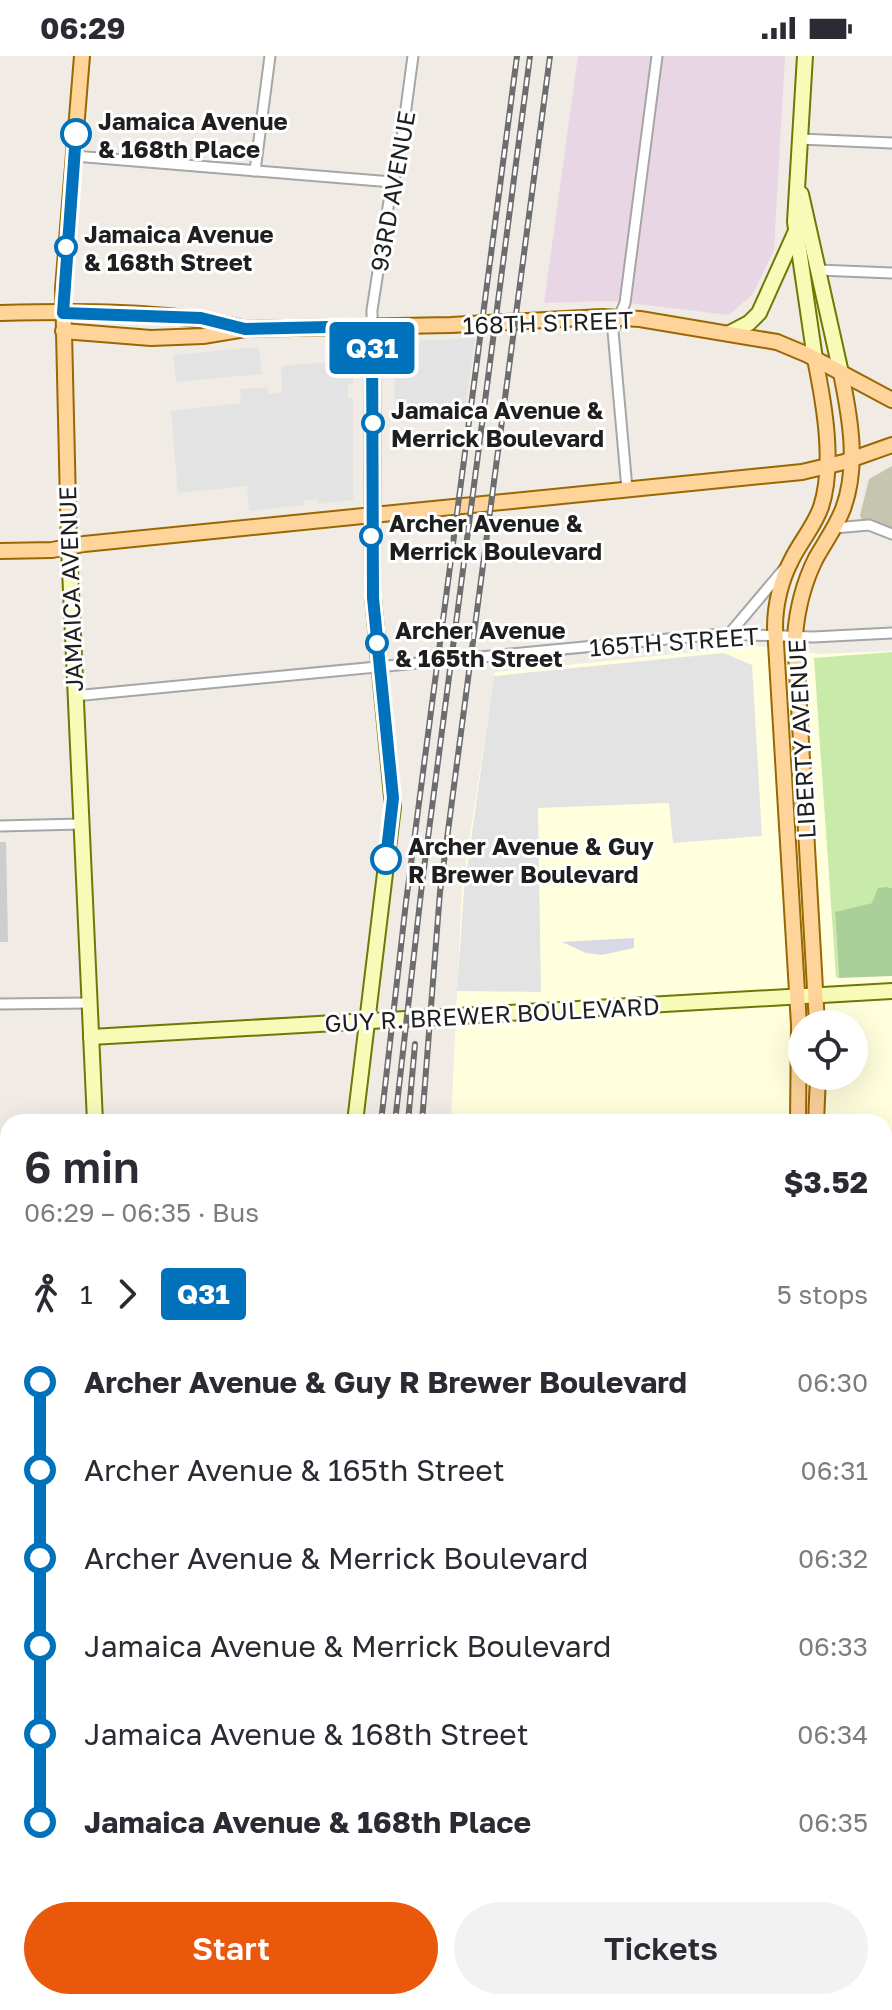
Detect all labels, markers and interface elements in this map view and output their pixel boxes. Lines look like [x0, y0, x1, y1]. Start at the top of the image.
text: 06:29 [40, 10, 126, 46]
place label: Jamaica Avenue & 168th Place [98, 106, 288, 163]
street label: 93RD AVENUE [364, 108, 420, 274]
marker: Jamaica Avenue & 168th Place [61, 119, 91, 149]
place label: Jamaica Avenue & 168th Street [84, 219, 274, 276]
marker: Jamaica Avenue & 168th Street [55, 236, 77, 258]
street label: 168TH STREET [462, 305, 634, 339]
line badge: Q31 [326, 322, 418, 374]
text: Q31 [345, 331, 399, 364]
place label: Jamaica Avenue & Merrick Boulevard [391, 395, 604, 452]
marker: Jamaica Avenue & Merrick Boulevard [362, 412, 384, 434]
street label: JAMAICA AVENUE [52, 486, 88, 692]
place label: Archer Avenue & Merrick Boulevard [389, 508, 602, 565]
marker: Archer Avenue & Merrick Boulevard [360, 525, 382, 547]
place label: Archer Avenue & 165th Street [395, 615, 566, 672]
street label: 165TH STREET [588, 621, 760, 661]
marker: Archer Avenue & 165th Street [366, 632, 388, 654]
street label: LIBERTY AVENUE [781, 638, 821, 840]
place label: Archer Avenue & Guy R Brewer Boulevard [408, 831, 655, 888]
marker: Archer Avenue & Guy R Brewer Boulevard [371, 844, 401, 874]
street label: GUY R. BREWER BOULEVARD [324, 991, 660, 1037]
map controls [788, 1010, 868, 1090]
button: locate [788, 1010, 868, 1090]
text: 6 min [24, 1140, 140, 1193]
text: $3.52 [783, 1164, 868, 1200]
text: 06:29 – 06:35 · Bus [24, 1197, 259, 1228]
icon: walk [24, 1272, 68, 1316]
icon: forward [105, 1272, 149, 1316]
text: Q31 [177, 1277, 230, 1310]
text: 1 [80, 1279, 93, 1310]
text: 5 stops [777, 1279, 868, 1310]
text: Archer Avenue & Guy R Brewer Boulevard [84, 1364, 687, 1400]
text: 06:30 [797, 1367, 868, 1398]
text: Archer Avenue & 165th Street [84, 1452, 505, 1488]
text: 06:31 [801, 1455, 868, 1486]
text: Archer Avenue & Merrick Boulevard [84, 1540, 588, 1576]
text: 06:32 [798, 1543, 868, 1574]
text: Jamaica Avenue & Merrick Boulevard [84, 1628, 611, 1664]
text: 06:33 [798, 1631, 868, 1662]
text: Jamaica Avenue & 168th Street [84, 1716, 529, 1752]
text: 06:34 [797, 1719, 868, 1750]
text: Jamaica Avenue & 168th Place [84, 1804, 531, 1840]
text: 06:35 [798, 1807, 868, 1838]
button: Start [24, 1902, 438, 1994]
button: Tickets [454, 1902, 868, 1994]

